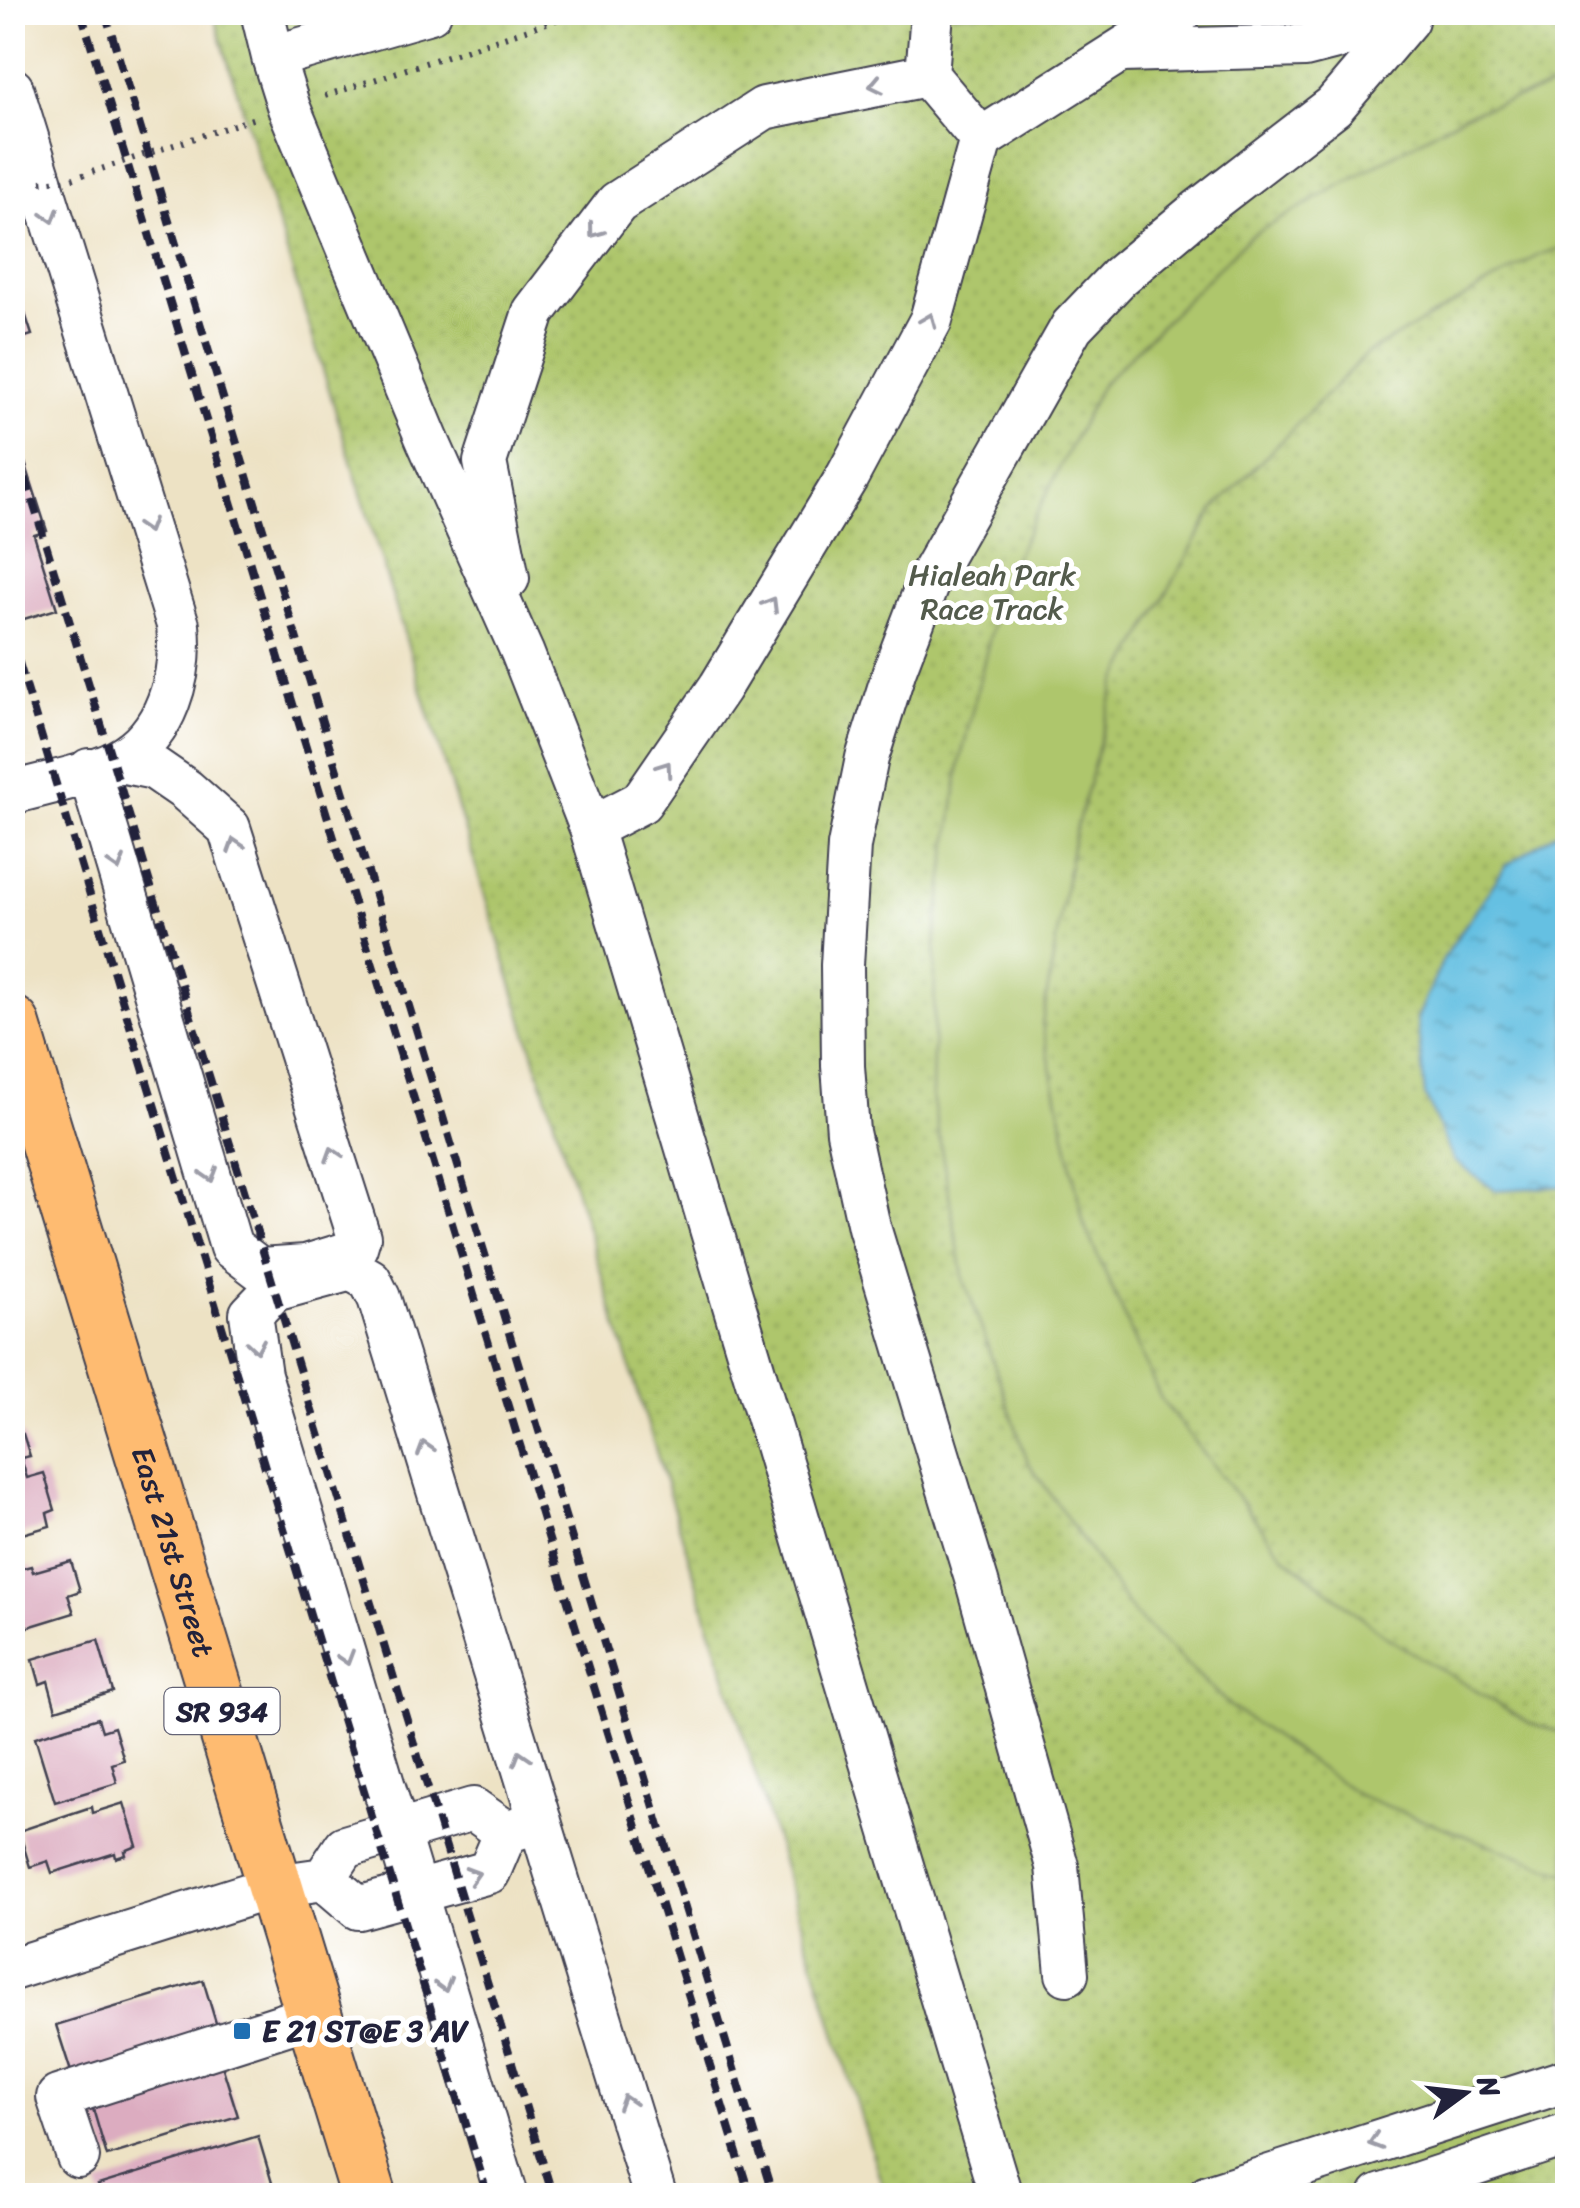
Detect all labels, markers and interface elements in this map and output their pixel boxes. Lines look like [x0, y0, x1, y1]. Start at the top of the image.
one-way arrow [868, 74, 885, 95]
one-way arrow [40, 206, 60, 223]
one-way arrow [590, 220, 607, 238]
one-way arrow [917, 312, 937, 330]
one-way arrow [135, 517, 156, 534]
park label: Hialeah Park Race Track [908, 548, 1077, 636]
one-way arrow [759, 597, 778, 615]
one-way arrow [653, 761, 671, 780]
one-way arrow [226, 837, 246, 854]
one-way arrow [105, 854, 126, 871]
one-way arrow [324, 1147, 345, 1164]
one-way arrow [198, 1166, 219, 1183]
one-way arrow [245, 1338, 266, 1354]
street label: East 21st Street [115, 1440, 230, 1664]
one-way arrow [416, 1440, 437, 1457]
one-way arrow [334, 1649, 355, 1666]
road number: SR 934 [164, 1688, 280, 1734]
one-way arrow [512, 1750, 532, 1767]
one-way arrow [463, 1867, 481, 1887]
one-way arrow [432, 1976, 453, 1993]
place label: E 21 ST@E 3 AV [262, 2004, 469, 2058]
marker: E 21 ST@E 3 AV [231, 2020, 253, 2042]
north arrow [1415, 2043, 1515, 2143]
text: N [1462, 2070, 1515, 2103]
one-way arrow [618, 2095, 638, 2112]
one-way arrow [1367, 2130, 1384, 2150]

